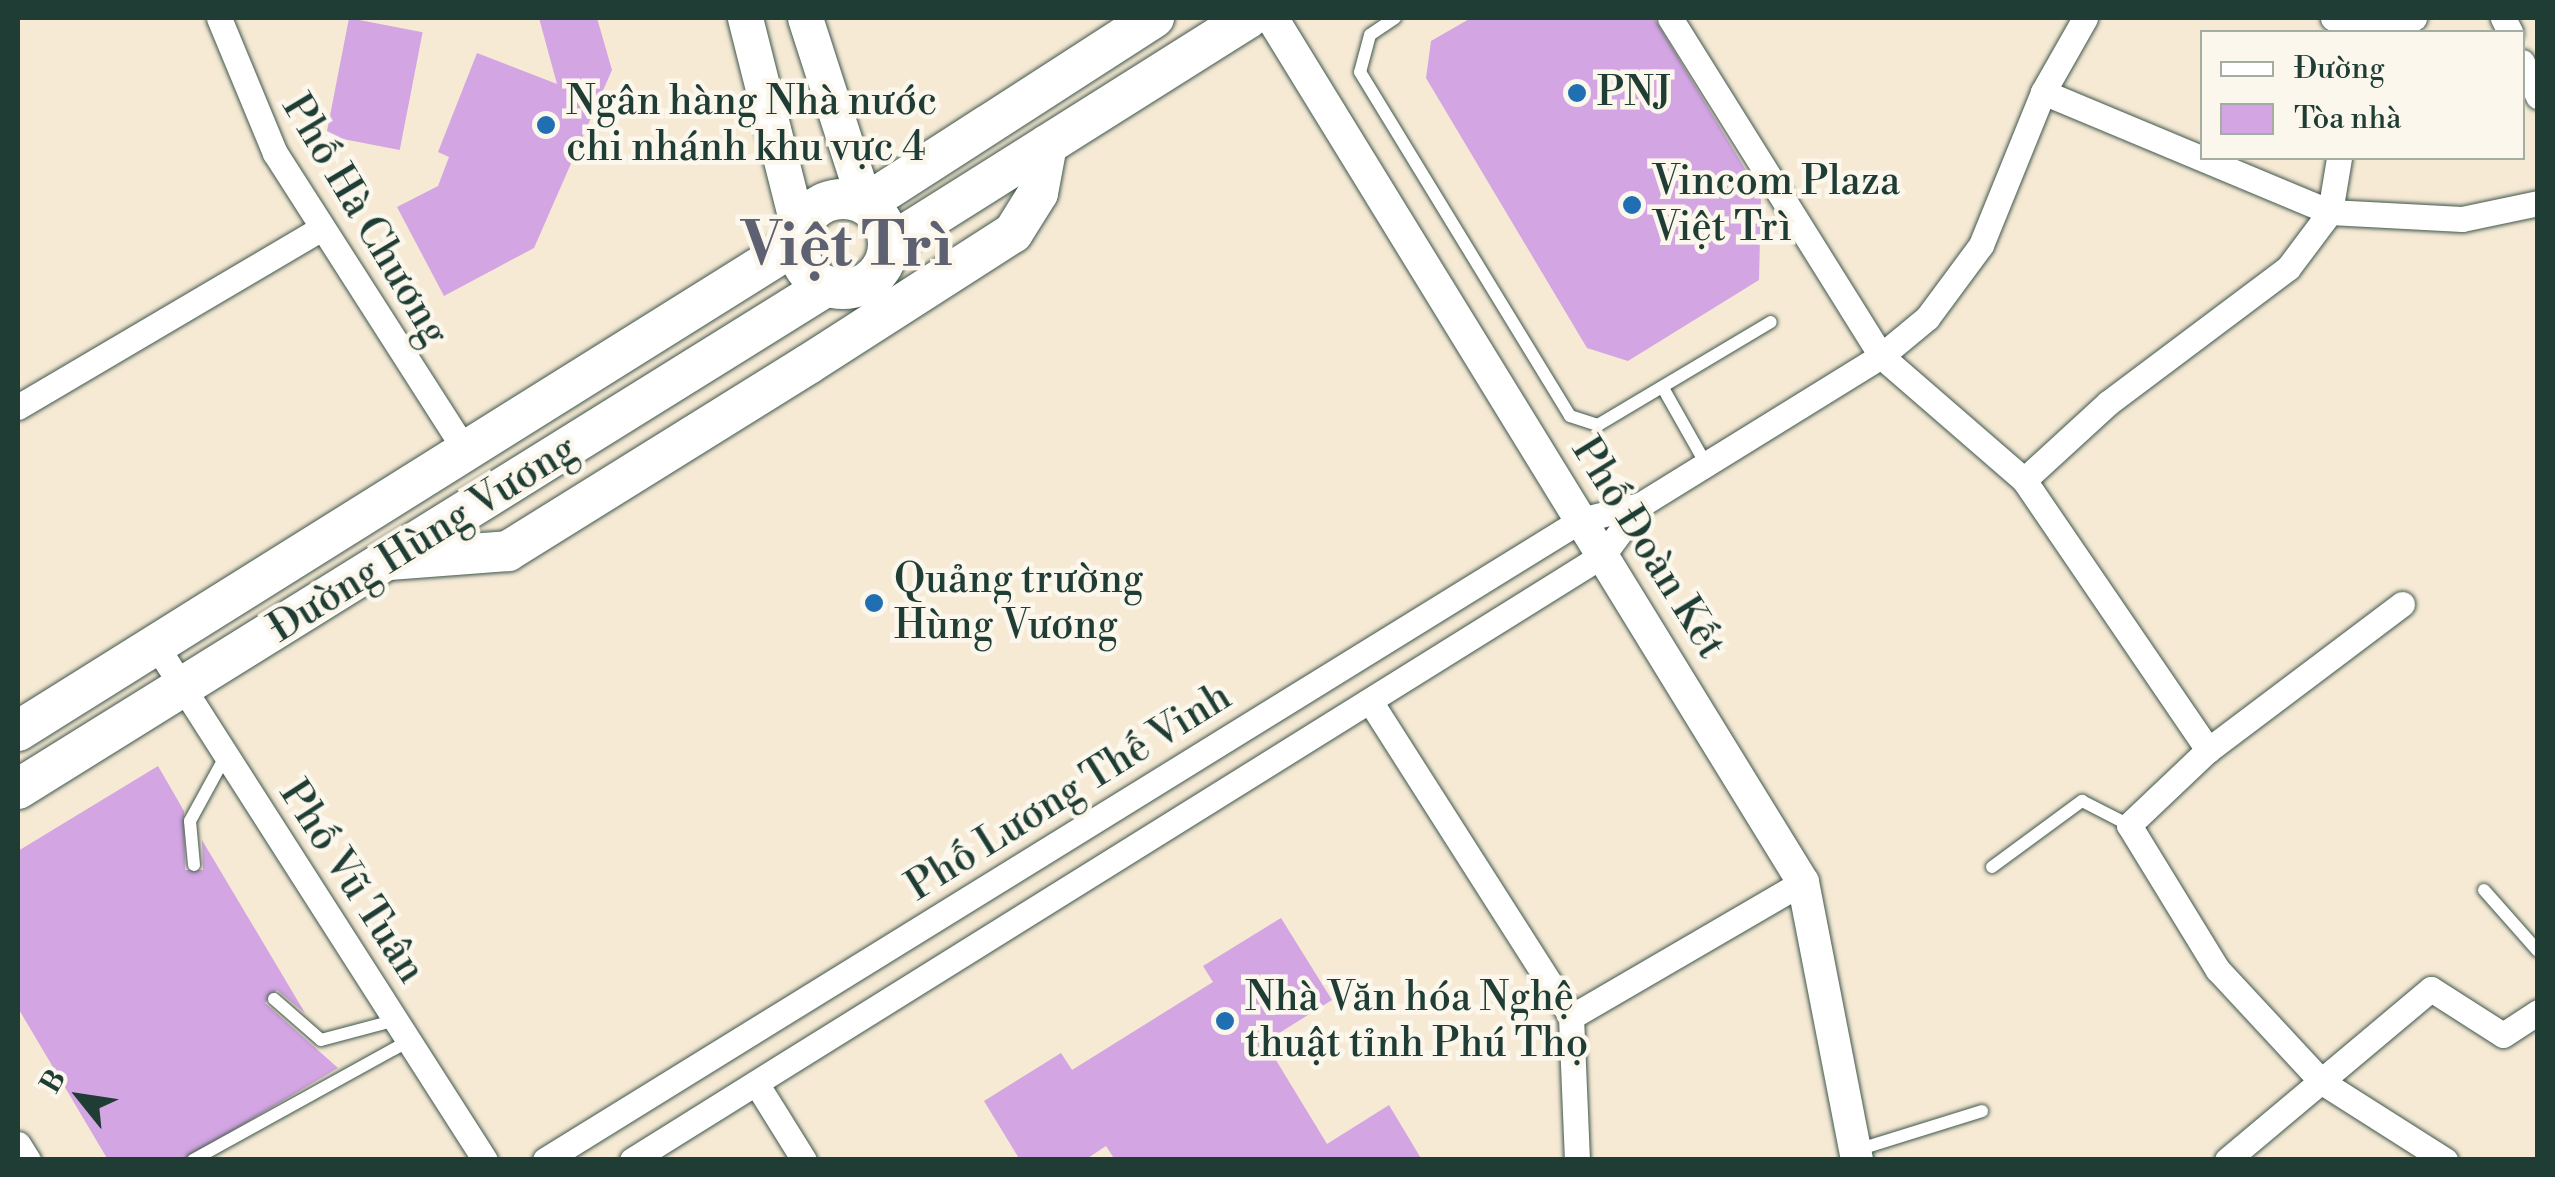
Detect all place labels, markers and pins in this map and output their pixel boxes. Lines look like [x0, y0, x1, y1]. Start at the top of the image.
place label: PNJ [1597, 69, 1673, 117]
place label: Ngân hàng Nhà nước chi nhánh khu vực 4 [566, 78, 937, 172]
marker: PNJ [1566, 82, 1588, 104]
marker: Ngân hàng Nhà nước chi nhánh khu vực 4 [535, 114, 557, 136]
place label: Vincom Plaza Việt Trì [1652, 158, 1900, 252]
marker: Vincom Plaza Việt Trì [1621, 194, 1643, 216]
place label: Quảng trường Hùng Vương [894, 556, 1144, 650]
marker: Quảng trường Hùng Vương [863, 592, 885, 614]
place label: Nhà Văn hóa Nghệ thuật tỉnh Phú Thọ [1245, 974, 1588, 1068]
marker: Nhà Văn hóa Nghệ thuật tỉnh Phú Thọ [1214, 1010, 1236, 1032]

